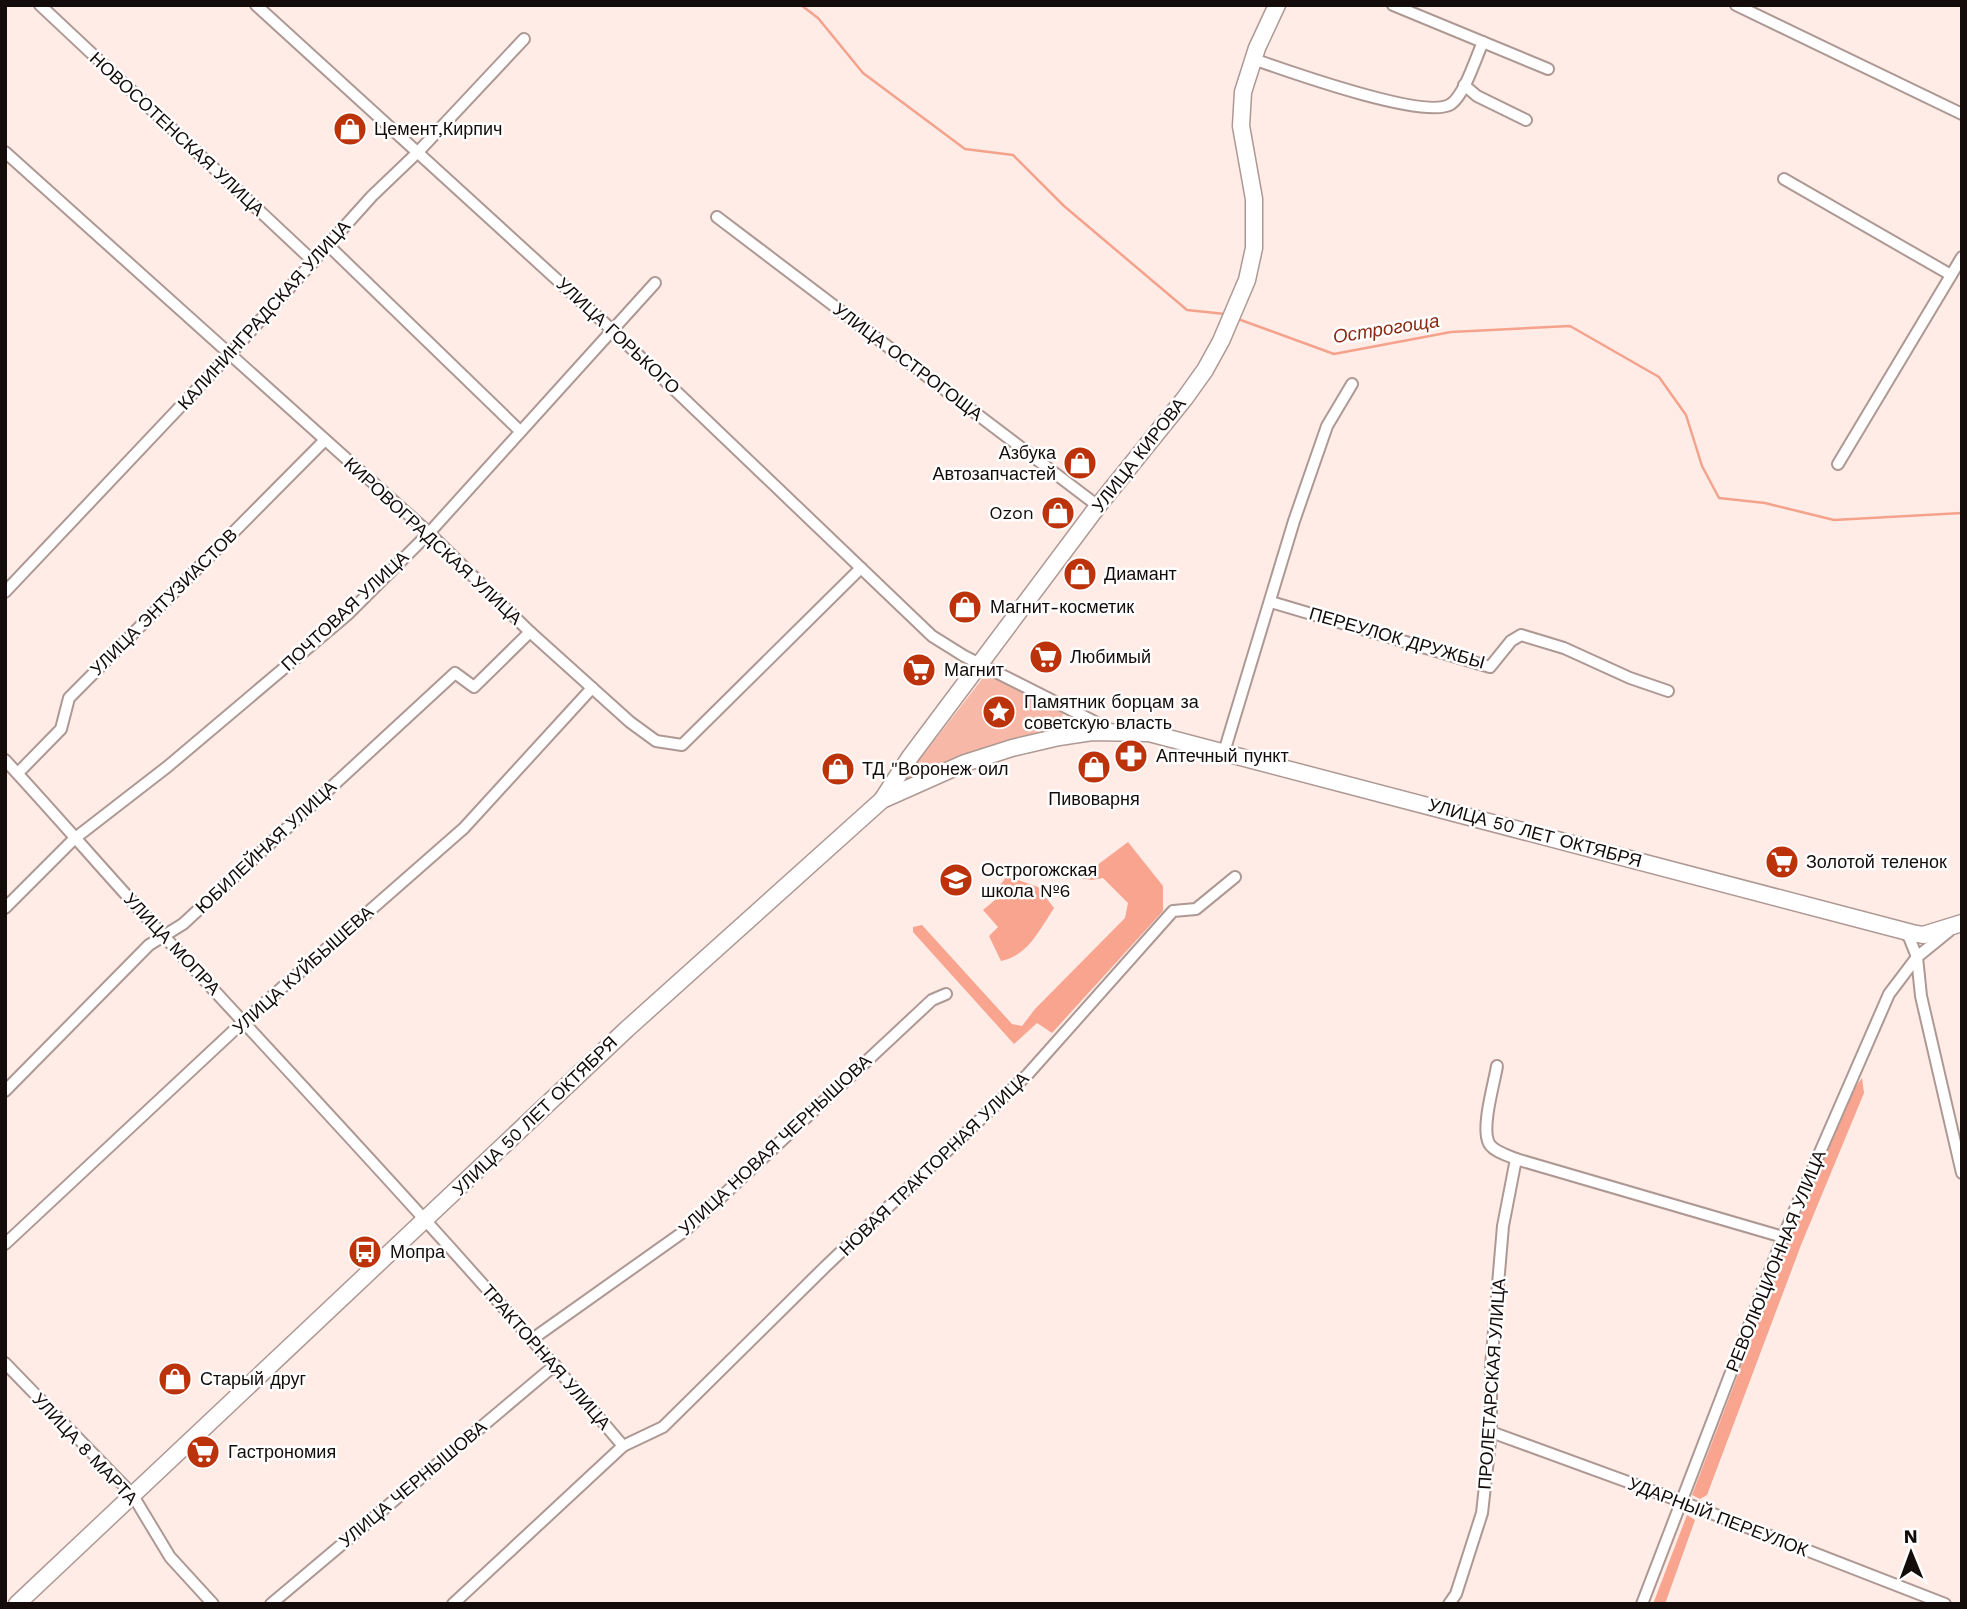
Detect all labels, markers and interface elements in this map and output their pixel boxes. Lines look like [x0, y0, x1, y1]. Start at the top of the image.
street label: НОВОСОТЕНСКАЯ УЛИЦА [86, 47, 269, 220]
shop icon: Цемент,Кирпич [331, 110, 369, 148]
place label: Цемент,Кирпич [374, 118, 502, 139]
street label: КАЛИНИНГРАДСКАЯ УЛИЦА [173, 216, 354, 414]
street label: УЛИЦА ГОРЬКОГО [552, 273, 684, 398]
street label: УЛИЦА ОСТРОГОЩА [829, 299, 987, 425]
water label: Острогоща [1331, 309, 1441, 348]
street label: УЛИЦА КИРОВА [1087, 393, 1190, 516]
place label: Азбука Автозапчастей [932, 442, 1057, 484]
shop icon: Азбука Автозапчастей [1061, 444, 1099, 482]
street label: КИРОВОГРАДСКАЯ УЛИЦА [340, 453, 527, 629]
shop icon: Ozon [1039, 494, 1077, 532]
place label: Ozon [989, 502, 1034, 523]
street label: УЛИЦА ЭНТУЗИАСТОВ [86, 524, 241, 679]
street label: ПОЧТОВАЯ УЛИЦА [277, 546, 413, 675]
shop icon: Диамант [1061, 555, 1099, 593]
place label: Диамант [1104, 563, 1177, 584]
shop icon: Магнит-косметик [946, 588, 984, 626]
place label: Магнит-косметик [990, 596, 1134, 617]
street label: ПЕРЕУЛОК ДРУЖБЫ [1307, 602, 1487, 673]
supermarket icon: Любимый [1027, 638, 1065, 676]
place label: Любимый [1070, 646, 1151, 667]
supermarket icon: Магнит [900, 651, 938, 689]
place label: Магнит [944, 659, 1004, 680]
place label: Памятник борцам за советскую власть [1024, 691, 1200, 733]
place icon: Памятник борцам за советскую власть [980, 693, 1018, 731]
pharmacy icon: Аптечный пункт [1112, 737, 1150, 775]
place label: Аптечный пункт [1156, 745, 1289, 766]
shop icon: Пивоварня [1075, 748, 1113, 786]
shop icon: ТД "Воронеж оил [819, 750, 857, 788]
place label: ТД "Воронеж оил [862, 758, 1009, 779]
street label: ЮБИЛЕЙНАЯ УЛИЦА [191, 776, 340, 917]
place label: Пивоварня [1048, 788, 1140, 809]
street label: УЛИЦА 50 ЛЕТ ОКТЯБРЯ [1426, 794, 1644, 871]
supermarket icon: Золотой теленок [1763, 843, 1801, 881]
place label: Золотой теленок [1806, 851, 1947, 872]
place label: Острогожская школа №6 [981, 859, 1097, 901]
school or university icon: Острогожская школа №6 [937, 861, 975, 899]
street label: УЛИЦА МОПРА [120, 888, 225, 999]
street label: УЛИЦА КУЙБЫШЕВА [228, 901, 377, 1038]
street label: УЛИЦА 50 ЛЕТ ОКТЯБРЯ [448, 1032, 621, 1200]
street label: УЛИЦА НОВАЯ ЧЕРНЫШОВА [674, 1050, 875, 1239]
street label: НОВАЯ ТРАКТОРНАЯ УЛИЦА [835, 1067, 1033, 1260]
street label: РЕВОЛЮЦИОННАЯ УЛИЦА [1721, 1147, 1830, 1375]
bus stop icon: Мопра [346, 1233, 384, 1271]
place label: Мопра [390, 1241, 446, 1262]
street label: ПРОЛЕТАРСКАЯ УЛИЦА [1474, 1278, 1509, 1490]
street label: ТРАКТОРНАЯ УЛИЦА [478, 1280, 615, 1434]
shop icon: Старый друг [156, 1360, 194, 1398]
place label: Старый друг [200, 1368, 307, 1389]
street label: УЛИЦА 8 МАРТА [28, 1389, 142, 1509]
street label: УЛИЦА ЧЕРНЫШОВА [335, 1416, 491, 1551]
supermarket icon: Гастрономия [184, 1433, 222, 1471]
place label: Гастрономия [228, 1441, 336, 1462]
street label: УДАРНЫЙ ПЕРЕУЛОК [1625, 1473, 1812, 1561]
north arrow [1876, 1518, 1946, 1588]
text: N [1903, 1525, 1918, 1548]

